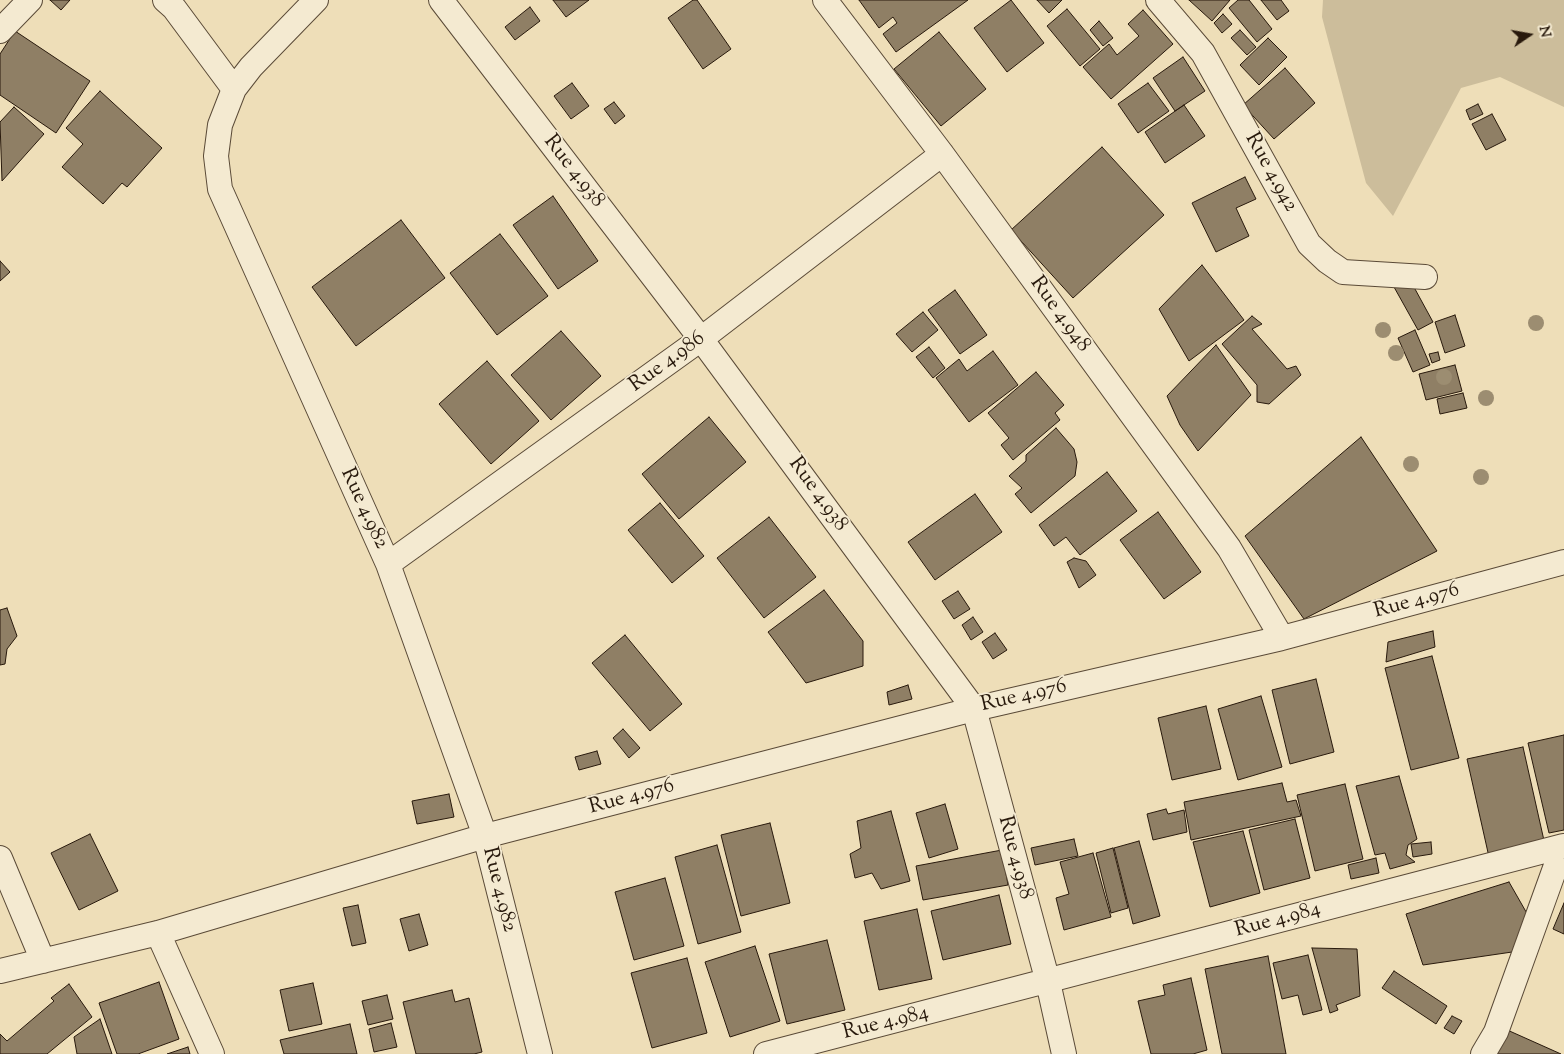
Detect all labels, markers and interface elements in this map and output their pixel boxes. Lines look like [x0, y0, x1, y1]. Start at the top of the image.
north arrow [1504, 10, 1554, 60]
text: N [1533, 24, 1555, 39]
street label: Rue 4.942 [1238, 129, 1302, 217]
street label: Rue 4.938 [537, 131, 609, 213]
street label: Rue 4.948 [1023, 272, 1095, 358]
street label: Rue 4.986 [625, 327, 711, 399]
street label: Rue 4.938 [782, 453, 852, 537]
street label: Rue 4.982 [333, 464, 393, 554]
street label: Rue 4.976 [1372, 579, 1462, 625]
street label: Rue 4.976 [979, 675, 1069, 719]
street label: Rue 4.976 [587, 775, 677, 821]
street label: Rue 4.938 [991, 813, 1037, 903]
street label: Rue 4.982 [475, 845, 521, 935]
street label: Rue 4.984 [1233, 898, 1323, 944]
street label: Rue 4.984 [841, 1001, 931, 1047]

